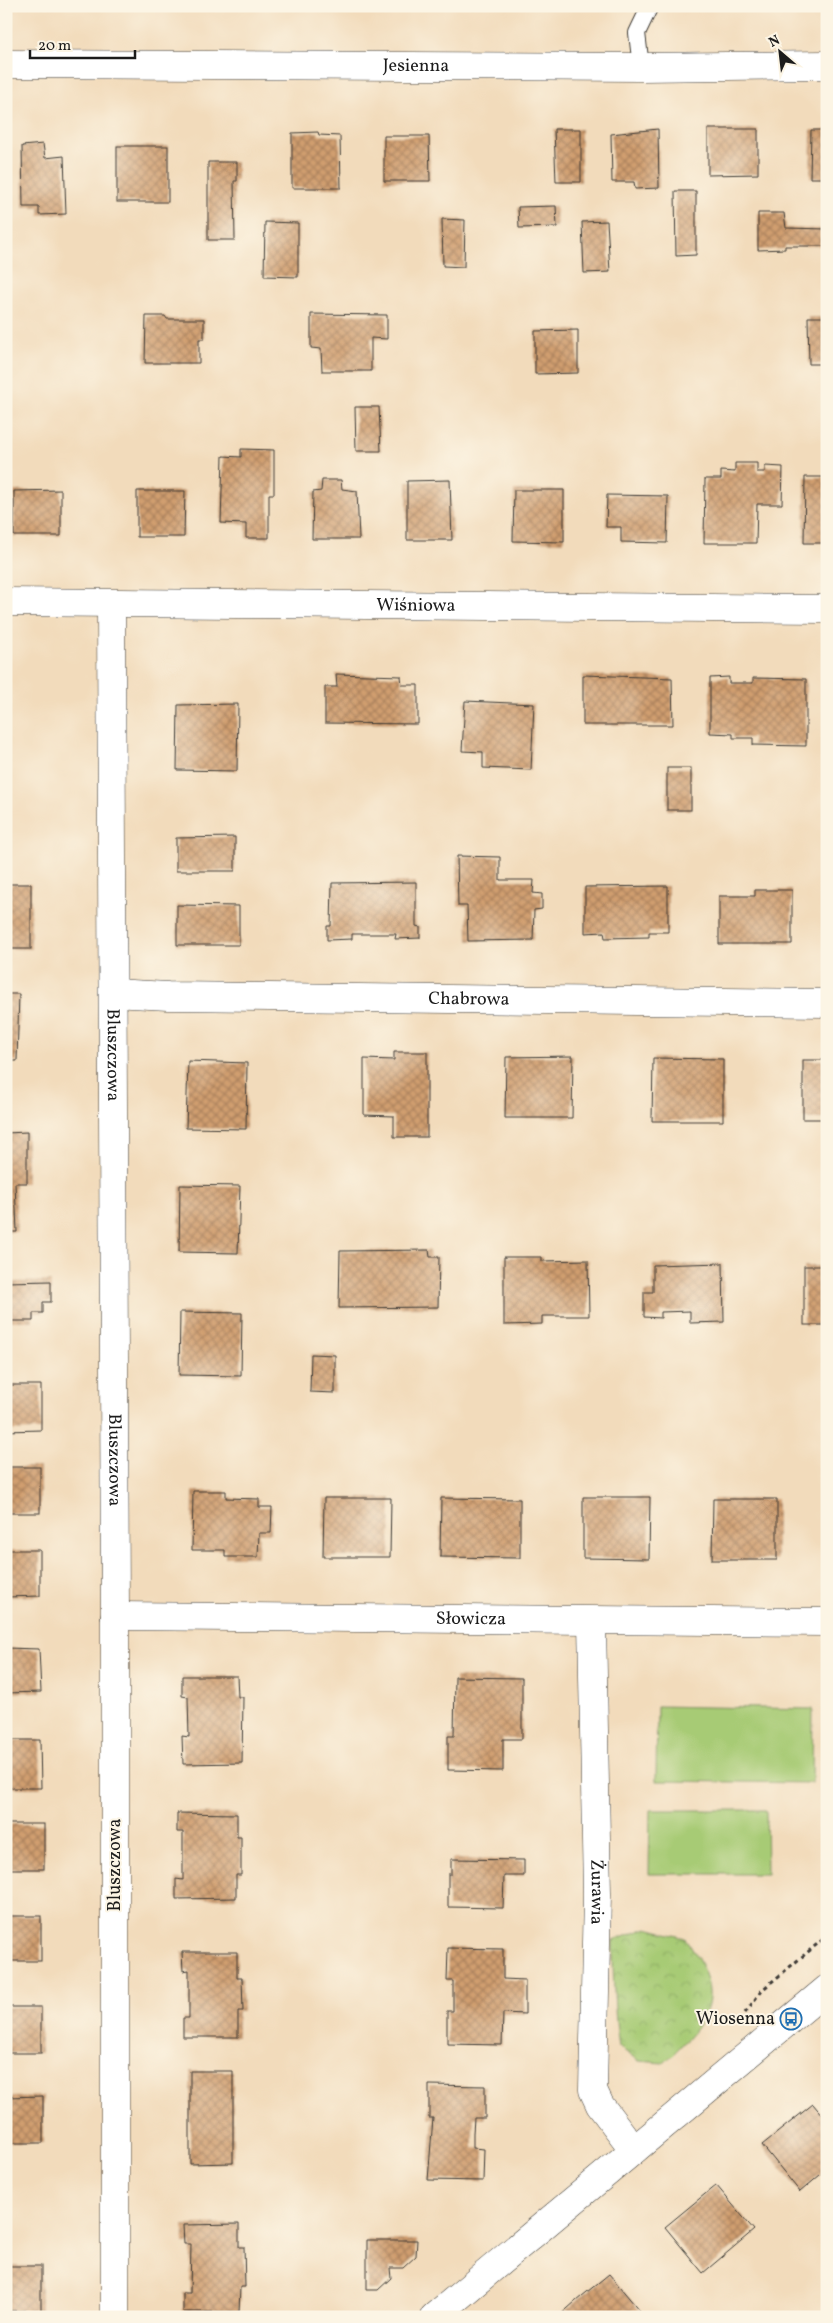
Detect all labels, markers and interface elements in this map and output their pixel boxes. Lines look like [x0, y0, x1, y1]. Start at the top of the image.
scale bar [30, 28, 135, 60]
north arrow [756, 28, 806, 78]
text: N [766, 31, 784, 53]
text: 20 m [38, 36, 71, 57]
street label: Jesienna [383, 53, 449, 79]
street label: Wiśniowa [376, 593, 456, 618]
street label: Chabrowa [428, 986, 510, 1012]
street label: Bluszczowa [100, 1008, 125, 1102]
street label: Bluszczowa [102, 1413, 127, 1507]
street label: Słowicza [436, 1606, 506, 1632]
street label: Bluszczowa [103, 1819, 128, 1911]
street label: Żurawia [584, 1859, 610, 1925]
place label: Wiosenna [696, 2007, 775, 2032]
bus stop icon: Wiosenna [779, 2007, 803, 2031]

